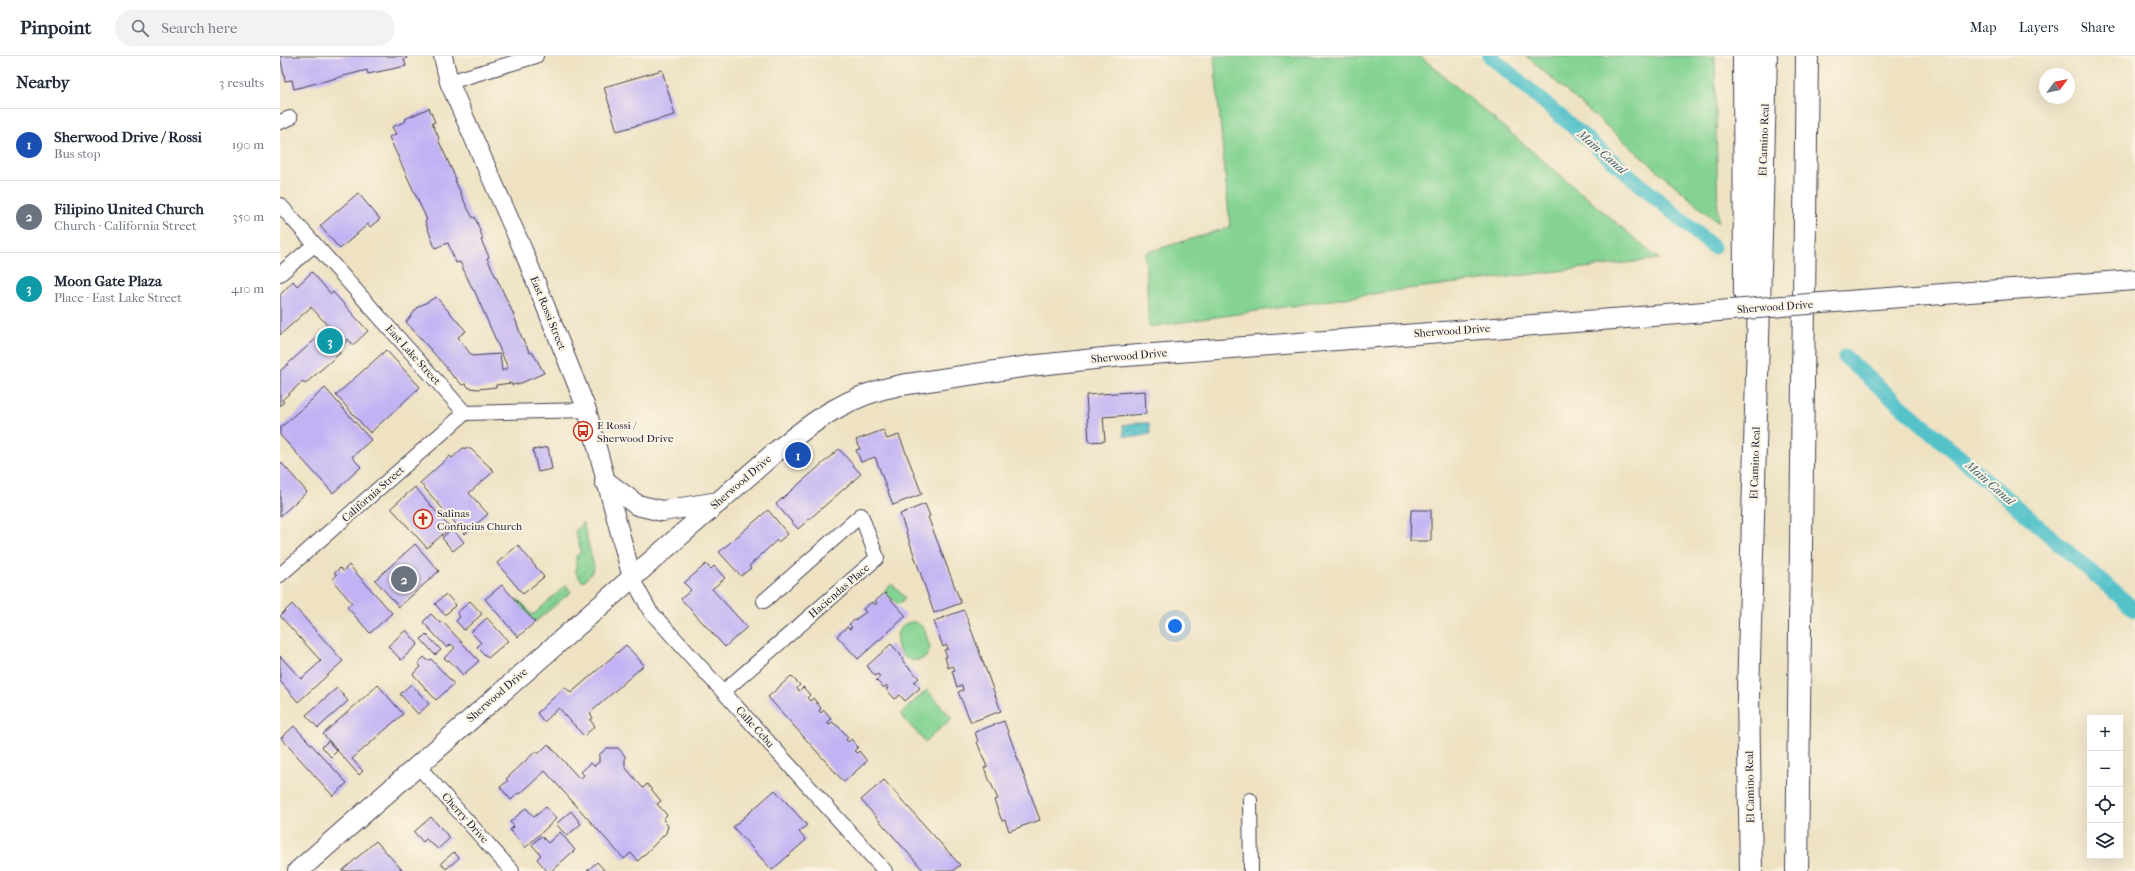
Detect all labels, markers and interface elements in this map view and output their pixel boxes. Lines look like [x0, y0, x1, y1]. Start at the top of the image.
search box [115, 10, 395, 46]
text: Pinpoint [20, 17, 91, 39]
icon: search [129, 17, 151, 39]
text: Search here [161, 19, 237, 37]
text: Map [1970, 19, 1997, 36]
text: Layers [2019, 19, 2059, 36]
text: Share [2081, 19, 2115, 36]
north arrow [2039, 68, 2075, 104]
text: Nearby [16, 72, 70, 92]
text: 3 results [219, 75, 264, 90]
street label: El Camino Real [1756, 103, 1772, 177]
water label: Main Canal [1574, 126, 1631, 178]
text: Sherwood Drive / Rossi [54, 128, 202, 146]
text: 1 [27, 137, 31, 152]
text: 190 m [232, 137, 264, 152]
text: Bus stop [54, 146, 100, 161]
text: Filipino United Church [54, 200, 204, 218]
text: 2 [26, 209, 32, 224]
text: 350 m [232, 209, 264, 224]
text: Church · California Street [54, 218, 197, 233]
text: Moon Gate Plaza [54, 272, 162, 290]
street label: East Rossi Street [527, 274, 569, 352]
text: 3 [26, 281, 32, 296]
text: 410 m [231, 281, 264, 296]
text: Place · East Lake Street [54, 290, 182, 305]
street label: Sherwood Drive [1736, 298, 1814, 316]
street label: East Lake Street [383, 322, 443, 388]
street label: Sherwood Drive [1413, 322, 1491, 340]
pin: 3 [317, 326, 343, 356]
street label: Sherwood Drive [1090, 346, 1168, 366]
place label: E Rossi / Sherwood Drive [597, 419, 674, 445]
bus stop icon: E Rossi / Sherwood Drive [572, 420, 594, 442]
street label: El Camino Real [1747, 426, 1763, 500]
pin: 1 [785, 440, 811, 470]
street label: Sherwood Drive [708, 452, 774, 512]
water label: Main Canal [1962, 457, 2019, 509]
street label: California Street [339, 463, 407, 525]
place label: Salinas Confucius Church [437, 507, 523, 533]
church icon: Salinas Confucius Church [412, 508, 434, 530]
street label: Haciendas Place [806, 561, 872, 621]
pin: 2 [391, 564, 417, 594]
your location [1165, 616, 1185, 636]
street label: Sherwood Drive [464, 665, 530, 725]
street label: Calle Cebu [733, 704, 777, 751]
map controls [2087, 715, 2123, 859]
button: + [2087, 715, 2123, 751]
street label: El Camino Real [1743, 751, 1757, 823]
button: − [2087, 751, 2123, 787]
button: locate [2087, 787, 2123, 823]
street label: Cherry Drive [439, 790, 491, 846]
button: layers [2087, 823, 2123, 859]

